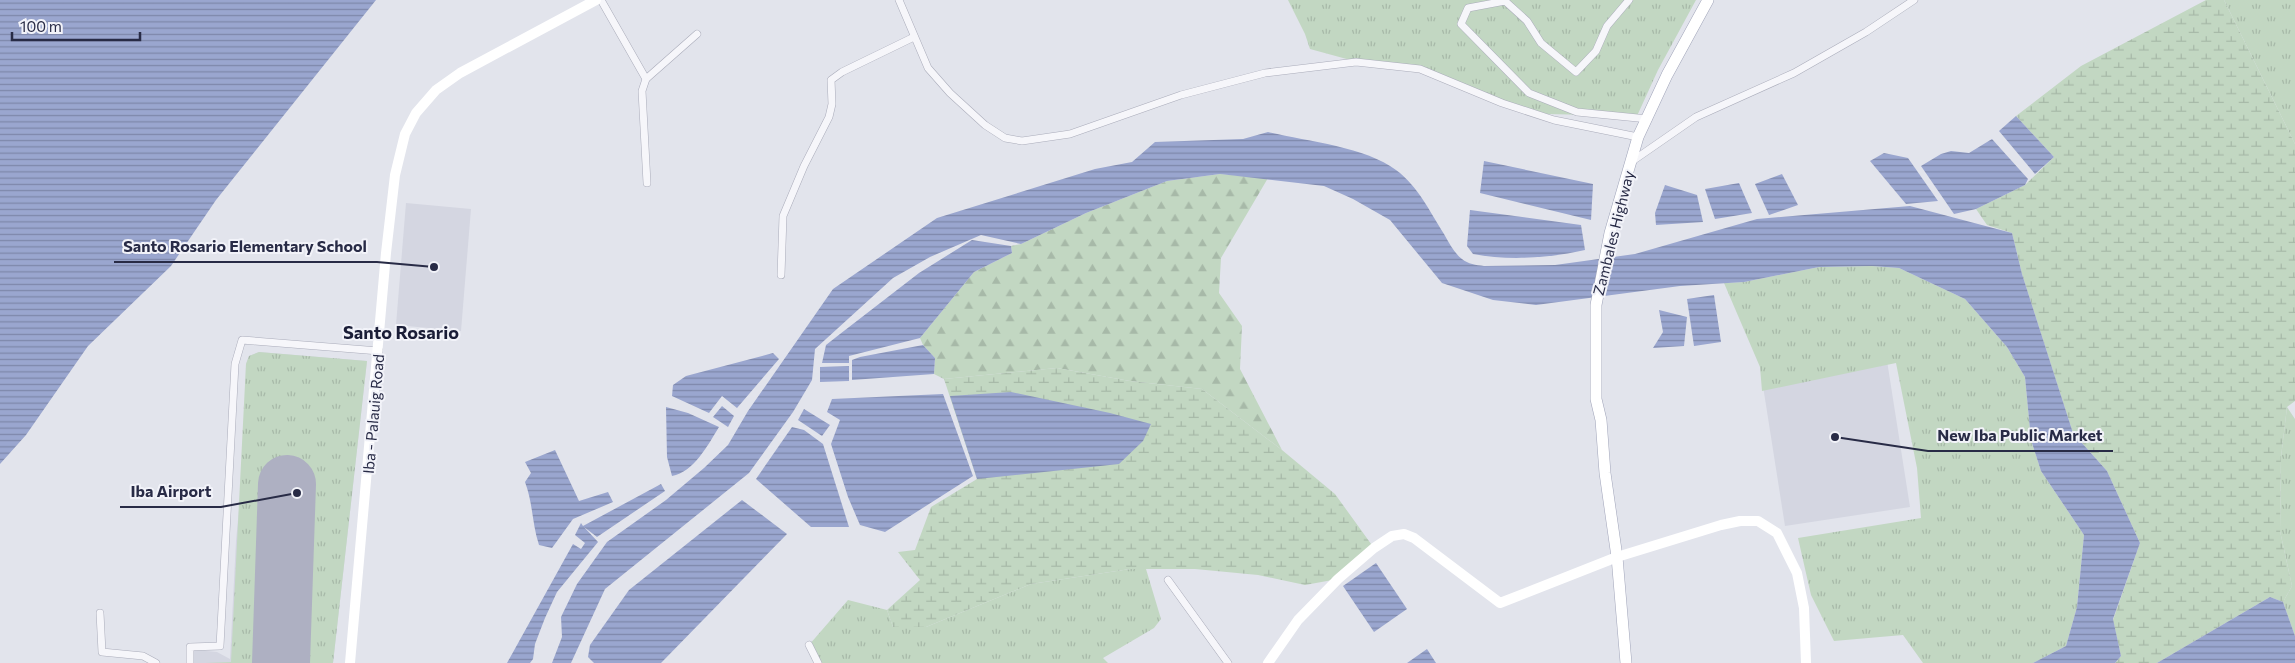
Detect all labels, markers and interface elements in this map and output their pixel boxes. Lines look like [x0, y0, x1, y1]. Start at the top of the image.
scale bar [12, 10, 140, 42]
text: 100 m [20, 17, 62, 35]
street label: Zambales Highway [1589, 168, 1637, 297]
callout: Santo Rosario Elementary School [114, 231, 377, 262]
text: Santo Rosario Elementary School [123, 236, 367, 255]
district label: Santo Rosario [343, 321, 459, 343]
street label: Iba - Palauig Road [359, 353, 387, 475]
callout: New Iba Public Market [1928, 420, 2113, 451]
text: New Iba Public Market [1937, 425, 2103, 444]
callout: Iba Airport [120, 476, 221, 507]
text: Iba Airport [131, 481, 212, 500]

